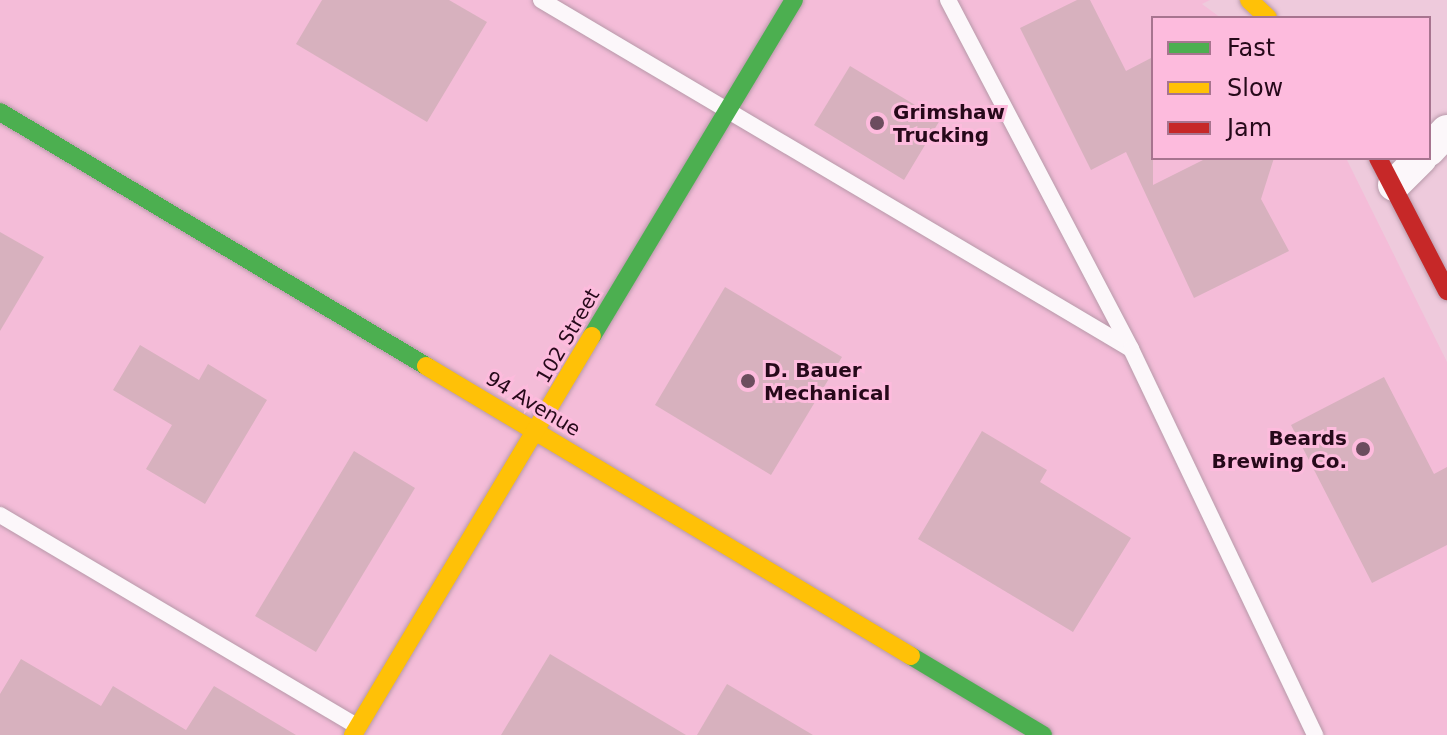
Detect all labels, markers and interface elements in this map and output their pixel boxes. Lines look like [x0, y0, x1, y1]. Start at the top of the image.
legend [1151, 16, 1431, 160]
text: Fast [1227, 34, 1275, 62]
text: Slow [1227, 74, 1283, 102]
place label: Grimshaw Trucking [893, 100, 1005, 147]
marker: Grimshaw Trucking [868, 114, 886, 132]
text: Jam [1227, 114, 1272, 142]
street label: 102 Street [531, 284, 605, 388]
place label: D. Bauer Mechanical [764, 358, 890, 405]
street label: 94 Avenue [481, 366, 585, 442]
marker: D. Bauer Mechanical [739, 372, 757, 390]
place label: Beards Brewing Co. [1211, 426, 1347, 473]
marker: Beards Brewing Co. [1354, 440, 1372, 458]

